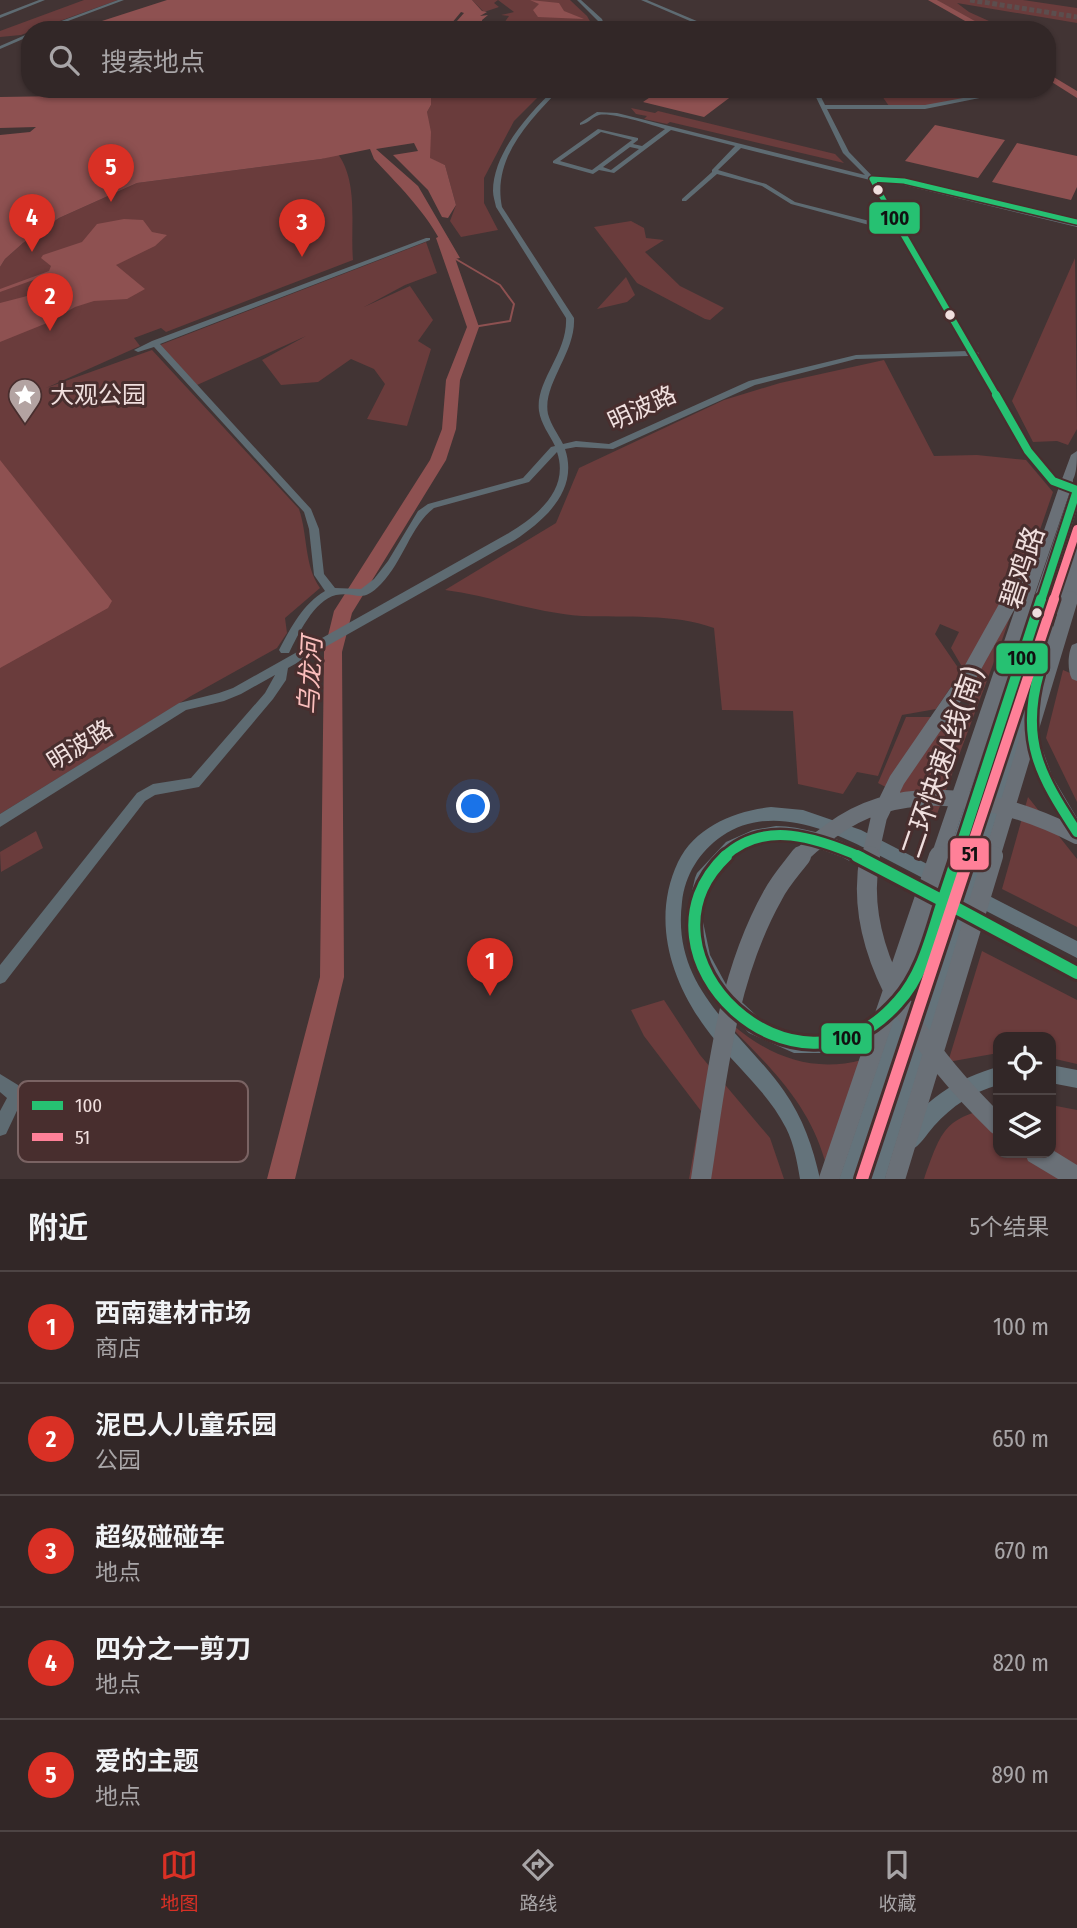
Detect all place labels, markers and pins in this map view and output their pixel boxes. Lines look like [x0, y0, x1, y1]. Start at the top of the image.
pin: 5 [88, 144, 134, 202]
unlabelled marker [871, 183, 885, 197]
pin: 4 [9, 194, 55, 252]
pin: 3 [279, 199, 325, 257]
pin: 2 [27, 273, 73, 331]
unlabelled marker [943, 308, 957, 322]
place icon: 大观公园 [6, 376, 44, 425]
place label: 大观公园 [50, 381, 146, 409]
unlabelled marker [1030, 606, 1044, 620]
pin: 1 [467, 938, 513, 996]

